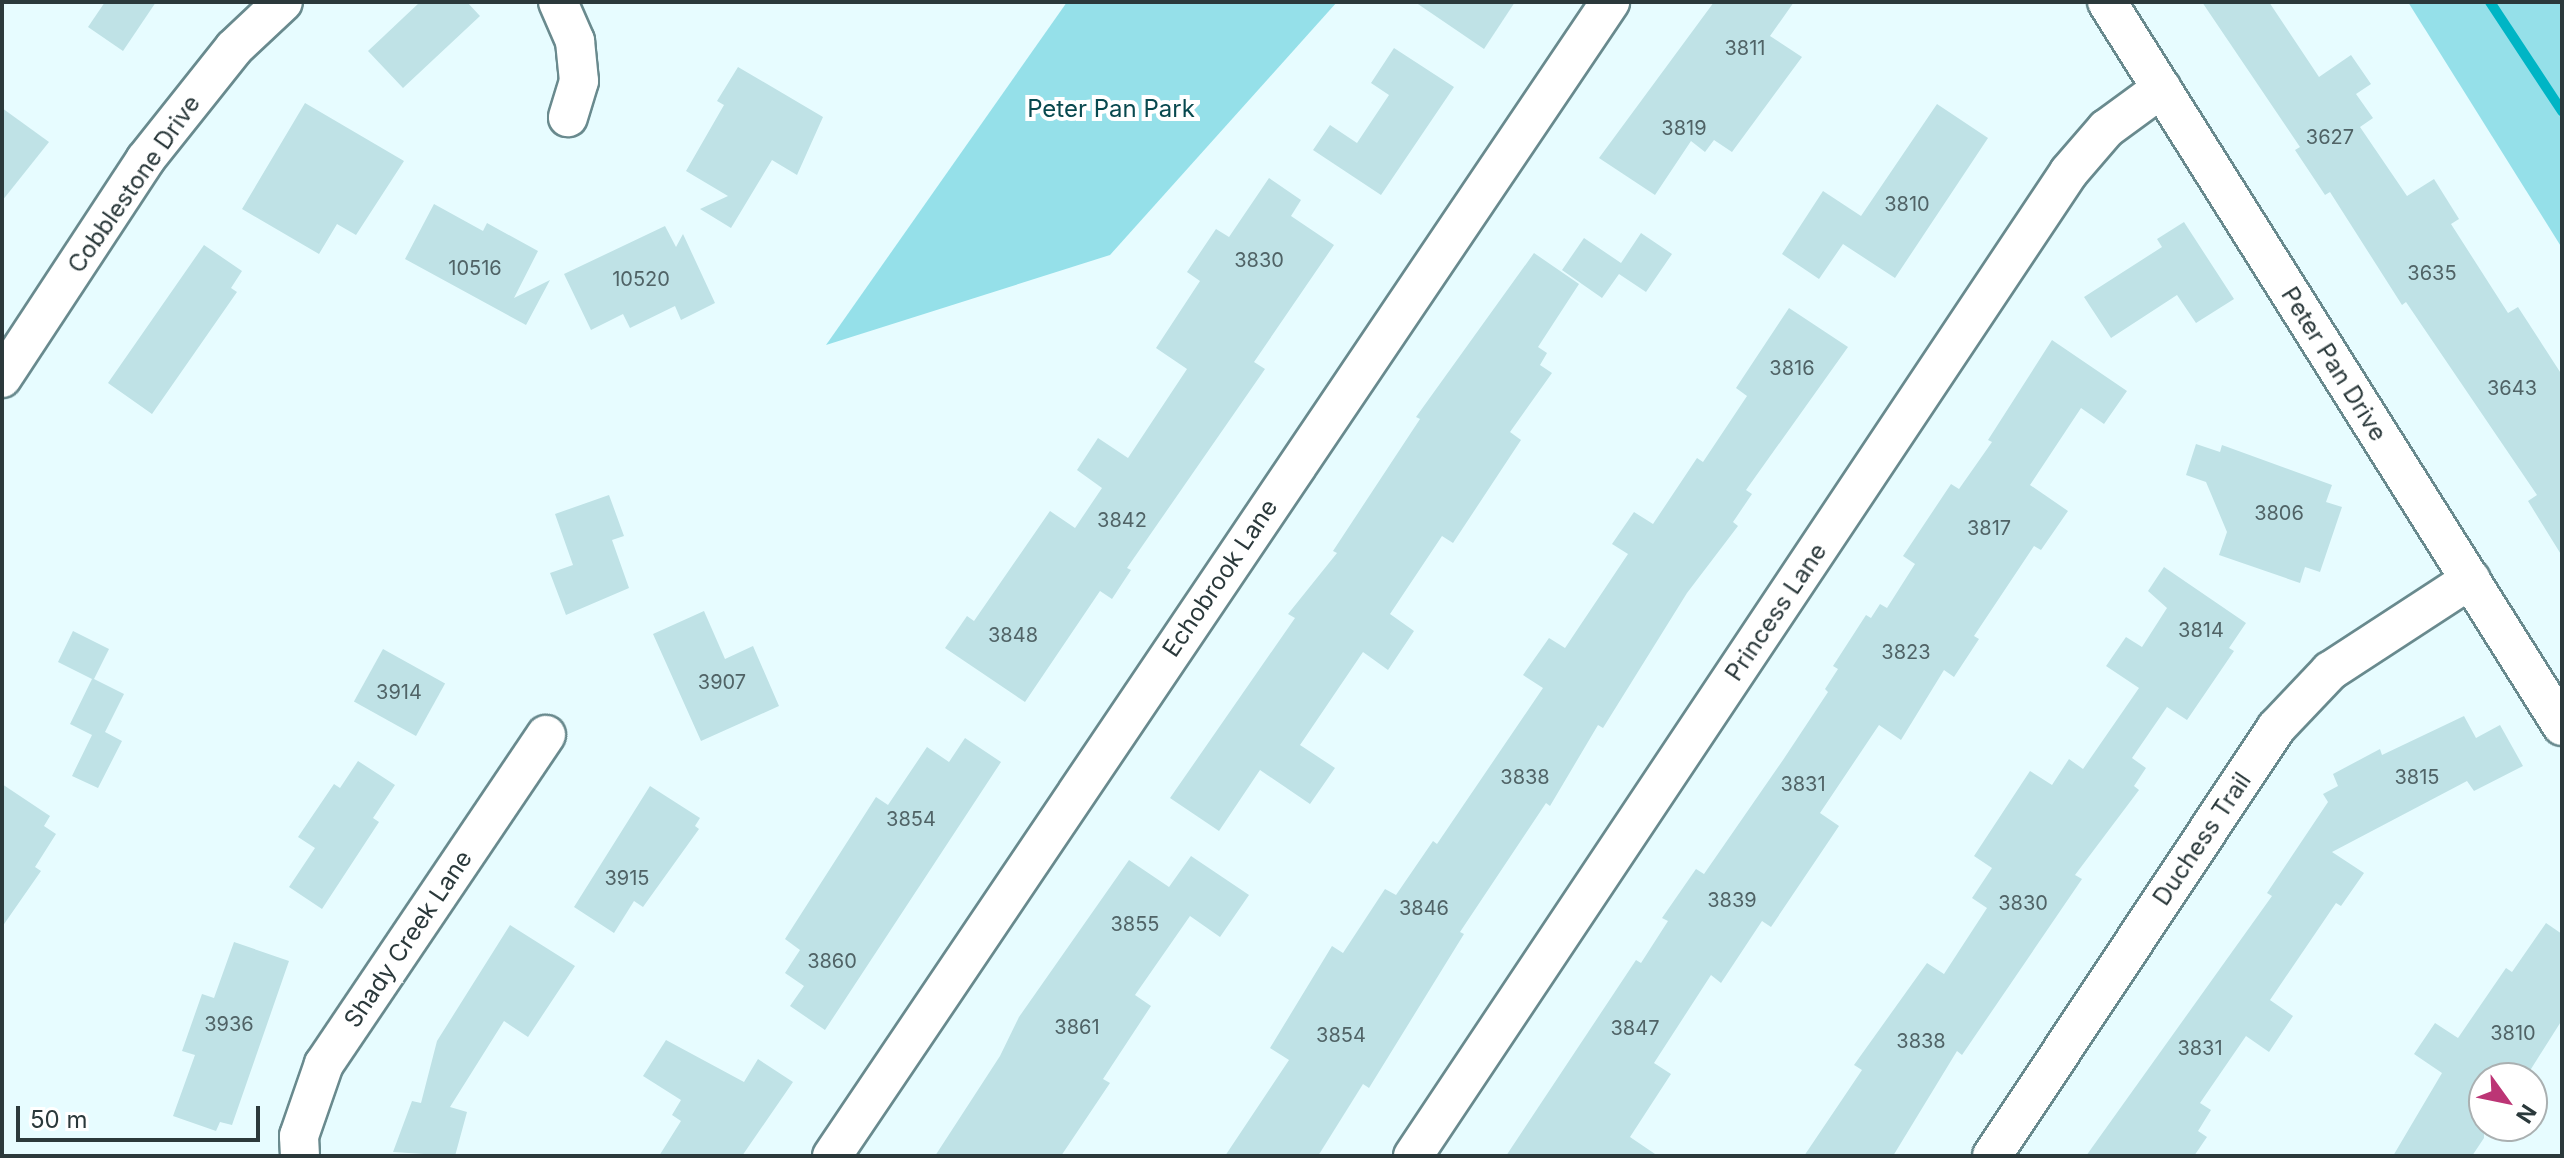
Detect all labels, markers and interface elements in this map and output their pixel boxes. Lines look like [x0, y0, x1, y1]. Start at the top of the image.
house number: 3811 [1725, 36, 1765, 60]
street label: Cobblestone Drive [62, 90, 206, 278]
park label: Peter Pan Park [1027, 95, 1195, 123]
house number: 3819 [1661, 116, 1707, 140]
house number: 3627 [2306, 125, 2354, 149]
house number: 3810 [1884, 192, 1930, 216]
house number: 3830 [1234, 248, 1284, 272]
house number: 10516 [448, 256, 502, 280]
house number: 3635 [2407, 261, 2457, 285]
house number: 10520 [612, 267, 670, 291]
street label: Peter Pan Drive [2275, 282, 2393, 446]
house number: 3816 [1769, 356, 1815, 380]
house number: 3643 [2487, 376, 2537, 400]
street label: Echobrook Lane [1157, 494, 1283, 662]
house number: 3806 [2254, 501, 2304, 525]
house number: 3842 [1097, 508, 1147, 532]
house number: 3817 [1967, 516, 2011, 540]
street label: Princess Lane [1719, 538, 1833, 686]
house number: 3814 [2178, 618, 2224, 642]
house number: 3848 [988, 623, 1038, 647]
house number: 3823 [1881, 640, 1931, 664]
house number: 3907 [698, 670, 746, 694]
house number: 3914 [376, 680, 422, 704]
house number: 3838 [1500, 765, 1550, 789]
house number: 3815 [2394, 765, 2440, 789]
street label: Duchess Trail [2147, 767, 2257, 911]
house number: 3831 [1780, 772, 1826, 796]
house number: 3854 [886, 807, 936, 831]
street label: Shady Creek Lane [338, 845, 478, 1033]
house number: 3915 [604, 866, 650, 890]
house number: 3839 [1707, 888, 1757, 912]
house number: 3830 [1998, 891, 2048, 915]
house number: 3846 [1399, 896, 1449, 920]
house number: 3855 [1110, 912, 1160, 936]
house number: 3860 [807, 949, 857, 973]
house number: 3936 [204, 1012, 254, 1036]
house number: 3861 [1054, 1015, 1100, 1039]
house number: 3847 [1611, 1016, 1659, 1040]
house number: 3810 [2490, 1021, 2536, 1045]
house number: 3854 [1316, 1023, 1366, 1047]
house number: 3838 [1896, 1029, 1946, 1053]
house number: 3831 [2177, 1036, 2223, 1060]
north arrow [2468, 1062, 2548, 1142]
scale bar [20, 1090, 264, 1140]
text: N [2511, 1100, 2542, 1128]
text: 50 m [30, 1105, 88, 1134]

